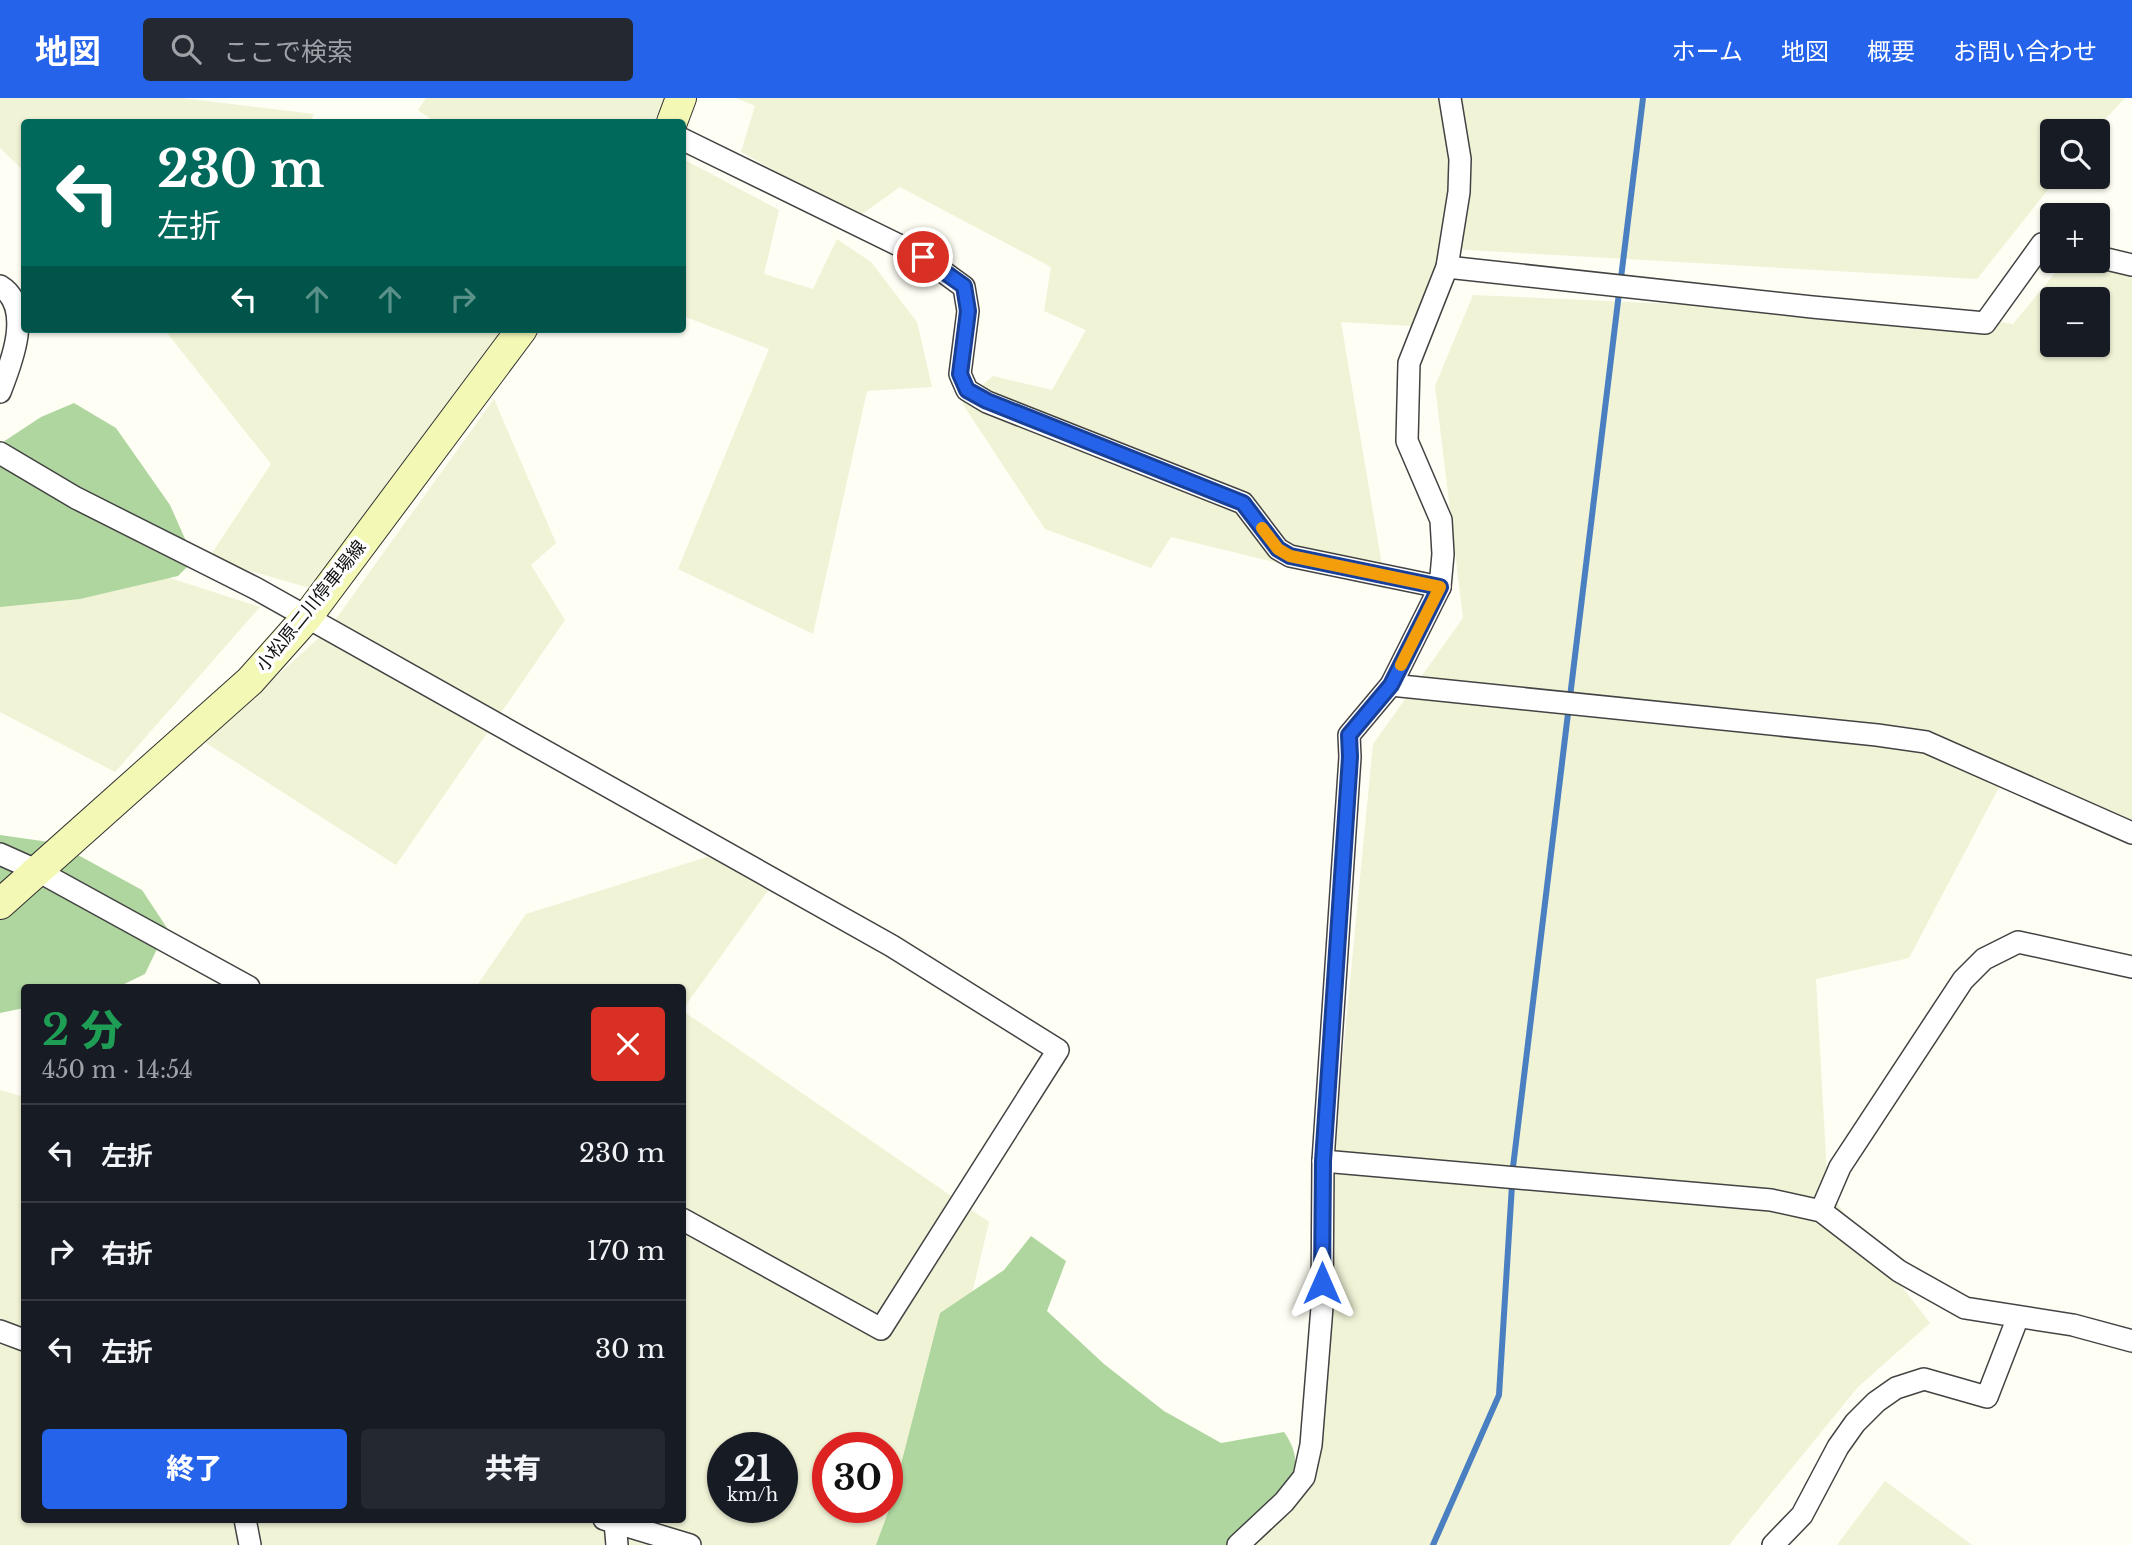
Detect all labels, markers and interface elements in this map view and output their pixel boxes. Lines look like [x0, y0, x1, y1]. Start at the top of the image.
search box [143, 18, 633, 81]
icon: search [167, 30, 205, 68]
text: 地図 [35, 31, 101, 72]
text: ここで検索 [223, 36, 353, 68]
text: ホーム [1672, 37, 1743, 66]
text: 地図 [1781, 37, 1829, 66]
text: 概要 [1867, 37, 1915, 66]
text: お問い合わせ [1953, 37, 2097, 66]
map controls [2040, 119, 2110, 357]
button: search [2040, 119, 2110, 189]
text: 230 m [157, 139, 324, 200]
icon: left [42, 147, 133, 238]
button: + [2040, 203, 2110, 273]
text: 左折 [157, 206, 221, 246]
pin [893, 227, 953, 287]
icon: arrive [904, 238, 942, 276]
icon: left [225, 280, 263, 318]
icon: ahead [298, 280, 336, 318]
icon: ahead [371, 280, 409, 318]
icon: right [444, 280, 482, 318]
button: − [2040, 287, 2110, 357]
street label: 小松原二川停車場線 [251, 536, 371, 676]
text: 2 分 [42, 1004, 123, 1056]
button: close [591, 1007, 665, 1081]
text: 450 m · 14:54 [42, 1056, 193, 1084]
icon: left [42, 1134, 80, 1172]
text: 230 m [579, 1137, 665, 1169]
text: 左折 [101, 1140, 153, 1172]
icon: right [42, 1232, 80, 1270]
text: 170 m [586, 1235, 665, 1267]
text: 右折 [101, 1238, 153, 1270]
position arrow [1285, 1246, 1359, 1320]
icon: left [42, 1330, 80, 1368]
text: 30 m [595, 1333, 665, 1365]
text: 左折 [101, 1336, 153, 1368]
button: 終了 [42, 1429, 347, 1509]
button: 共有 [361, 1429, 665, 1509]
speed limit sign: 30 [812, 1432, 903, 1523]
text: 21 [733, 1447, 772, 1490]
text: km/h [727, 1484, 778, 1506]

